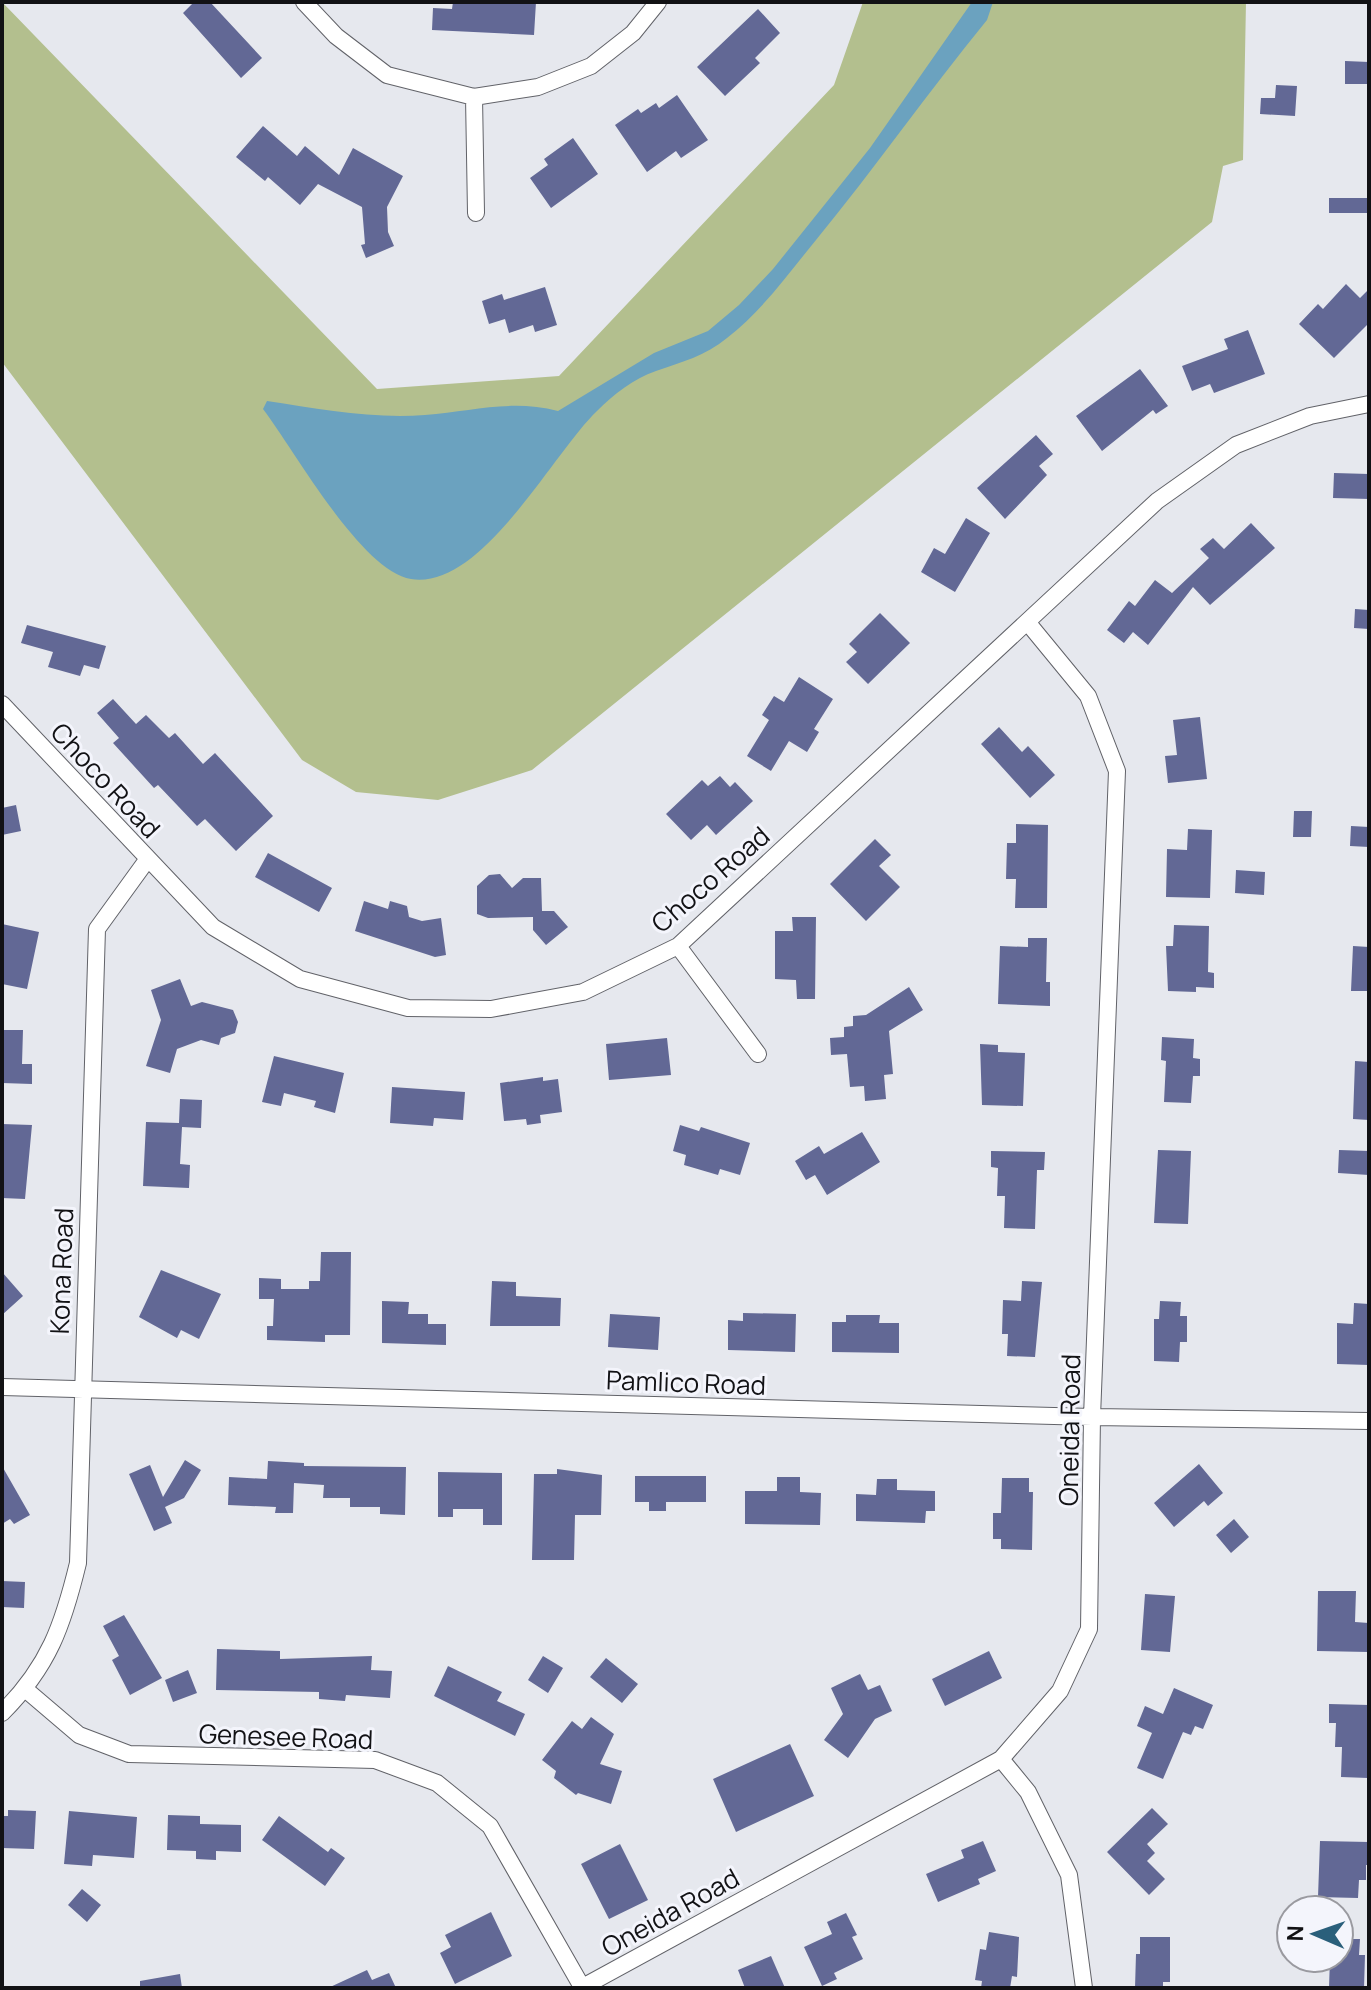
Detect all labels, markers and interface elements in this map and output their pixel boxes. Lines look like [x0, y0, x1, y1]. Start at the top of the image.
street label: Choco Road [43, 714, 169, 846]
street label: Choco Road [643, 818, 777, 940]
street label: Kona Road [41, 1207, 81, 1335]
street label: Oneida Road [1050, 1354, 1088, 1506]
street label: Pamlico Road [605, 1361, 767, 1403]
street label: Genesee Road [198, 1715, 374, 1757]
street label: Oneida Road [595, 1859, 745, 1965]
north arrow [1275, 1894, 1355, 1974]
text: N [1280, 1925, 1310, 1942]

